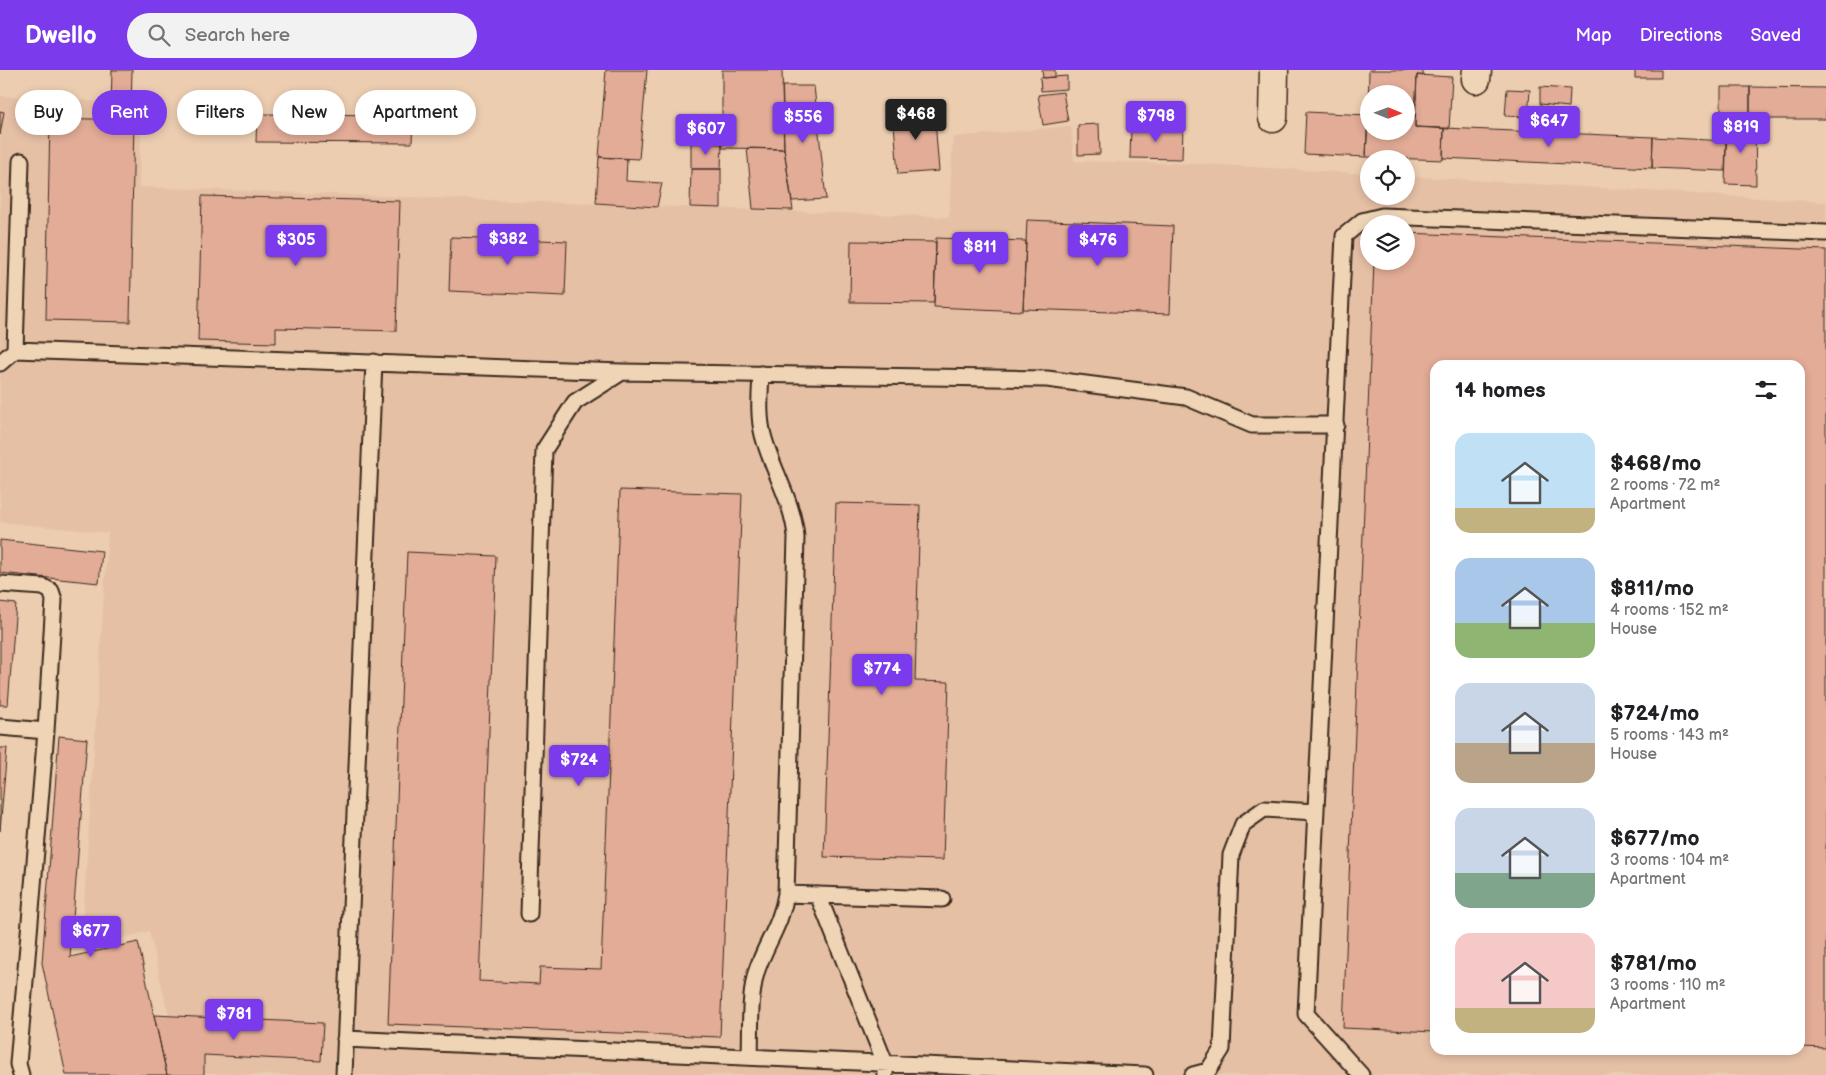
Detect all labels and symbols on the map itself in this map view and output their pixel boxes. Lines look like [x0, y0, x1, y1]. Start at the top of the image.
north arrow [1360, 85, 1415, 140]
pin: $468 [886, 98, 946, 141]
pin: $798 [1126, 100, 1186, 143]
pin: $556 [773, 102, 833, 144]
pin: $647 [1519, 106, 1579, 148]
pin: $819 [1711, 112, 1771, 154]
pin: $607 [676, 114, 736, 156]
pin: $305 [266, 224, 326, 267]
pin: $382 [478, 224, 538, 266]
pin: $476 [1068, 224, 1128, 267]
pin: $811 [950, 232, 1010, 274]
pin: $774 [852, 654, 912, 696]
pin: $724 [549, 744, 609, 787]
pin: $677 [61, 916, 121, 958]
pin: $781 [204, 998, 264, 1041]

